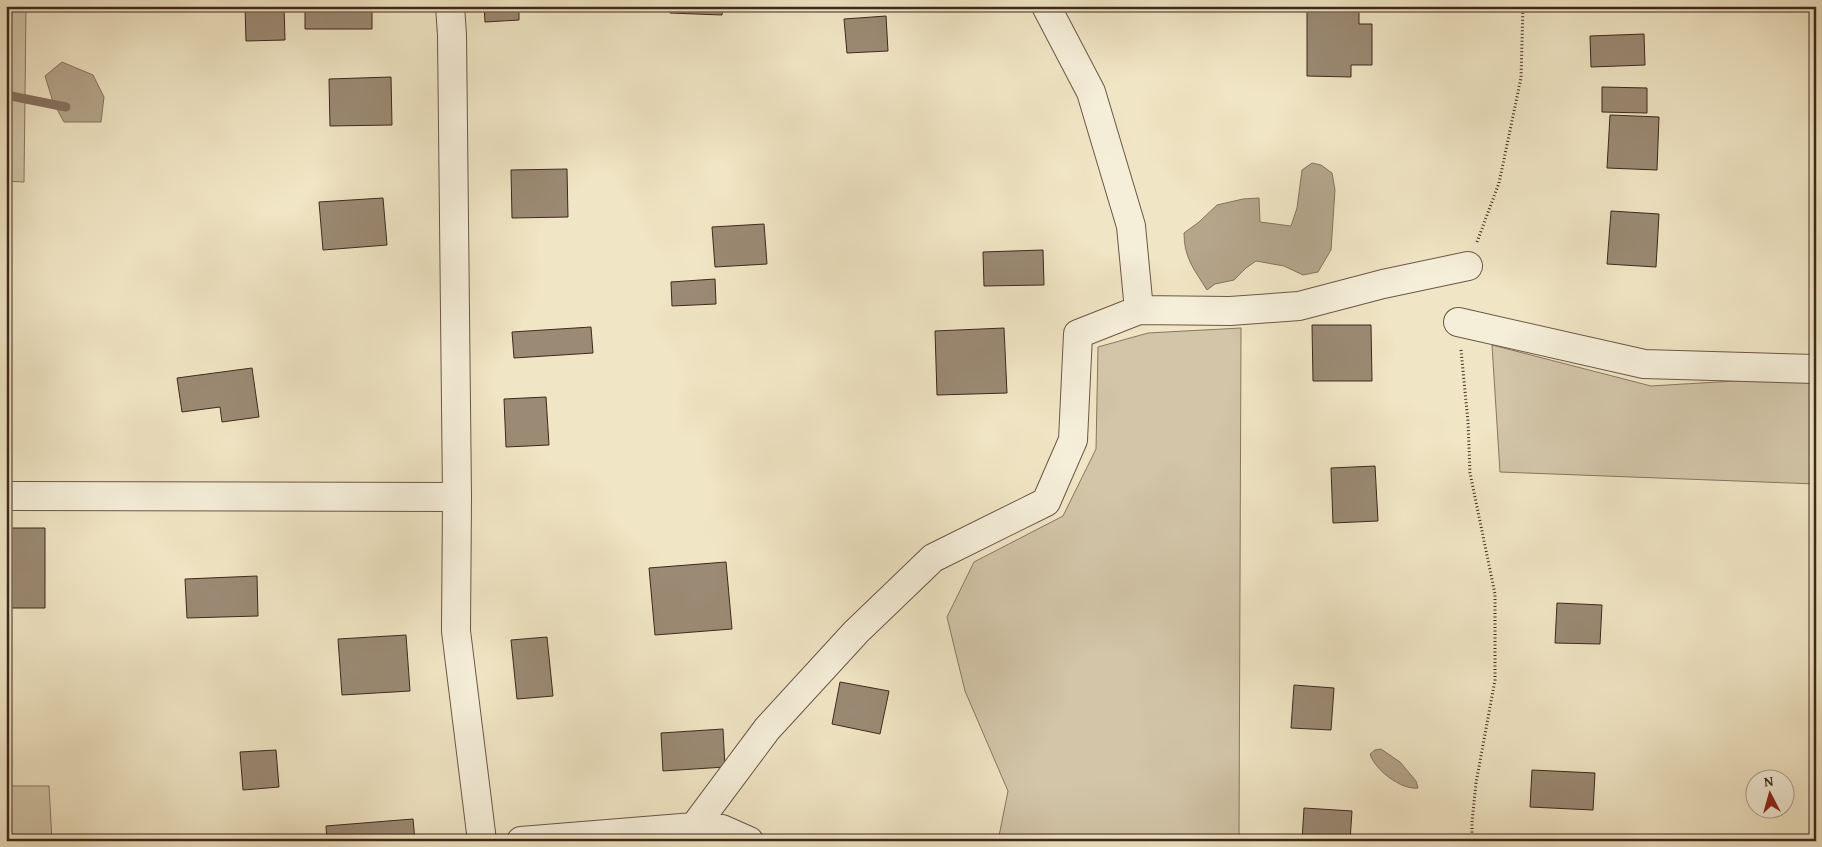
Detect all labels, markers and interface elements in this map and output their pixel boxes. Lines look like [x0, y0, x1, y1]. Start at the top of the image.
north arrow [1744, 770, 1794, 820]
text: N [1763, 771, 1775, 792]

